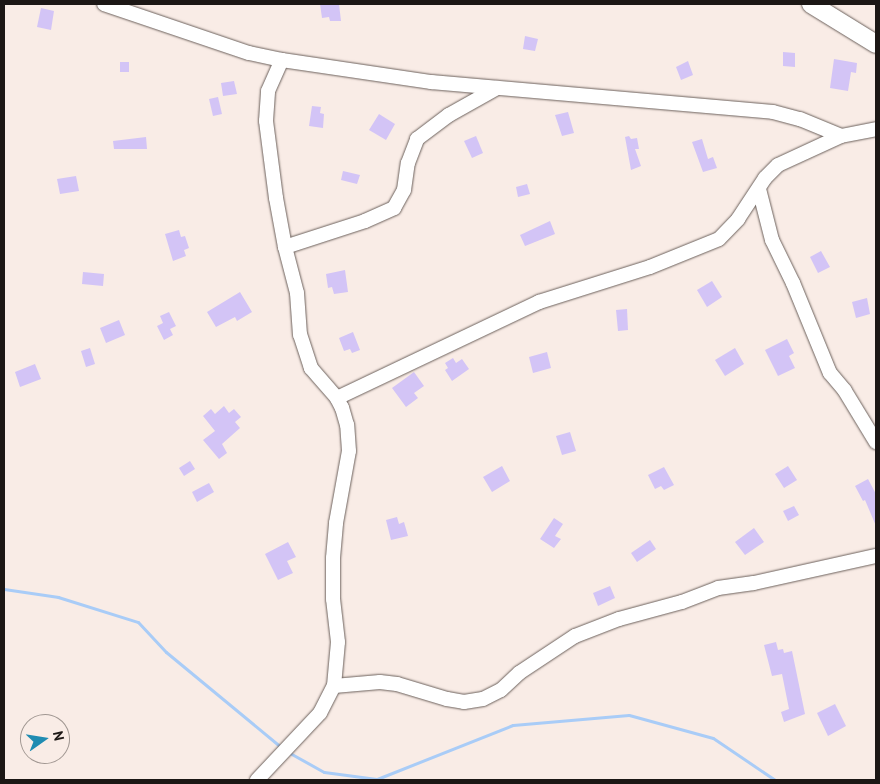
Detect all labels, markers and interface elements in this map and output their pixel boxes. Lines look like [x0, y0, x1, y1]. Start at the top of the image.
north arrow [20, 714, 70, 764]
text: N [49, 729, 68, 742]

